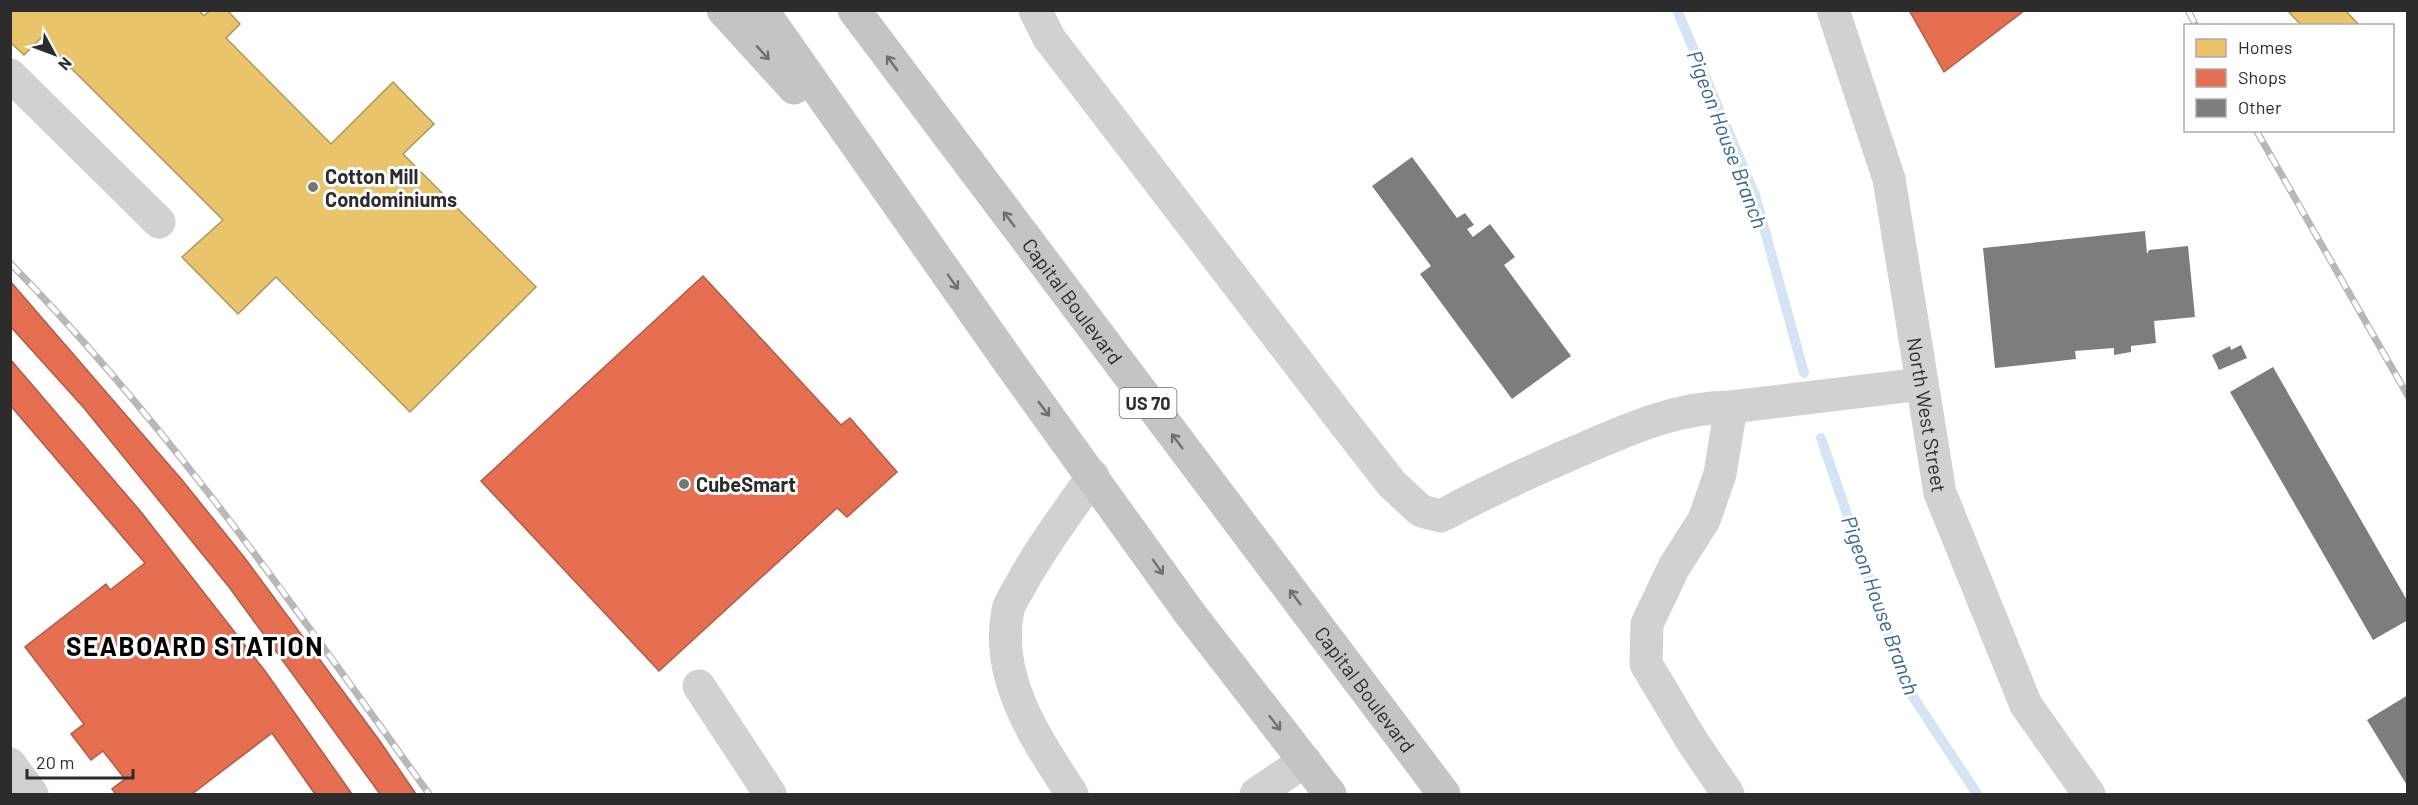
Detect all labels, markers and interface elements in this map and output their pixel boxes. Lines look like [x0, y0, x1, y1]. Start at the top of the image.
north arrow [24, 24, 84, 84]
legend [2184, 24, 2394, 132]
text: Homes [2238, 36, 2292, 58]
one-way arrow [756, 45, 770, 60]
water label: Pigeon House Branch [1683, 46, 1773, 232]
text: N [55, 54, 76, 74]
one-way arrow [886, 55, 898, 71]
text: Shops [2238, 66, 2287, 88]
text: Other [2238, 96, 2282, 118]
place label: Cotton Mill Condominiums [325, 164, 457, 211]
marker: Cotton Mill Condominiums [306, 180, 320, 194]
one-way arrow [1003, 211, 1015, 227]
street label: Capital Boulevard [1018, 233, 1128, 369]
one-way arrow [946, 273, 959, 289]
street label: North West Street [1903, 336, 1952, 494]
road number: US 70 [1120, 388, 1176, 418]
one-way arrow [1038, 401, 1050, 417]
one-way arrow [1171, 434, 1184, 450]
place label: CubeSmart [696, 472, 796, 496]
marker: CubeSmart [677, 477, 691, 491]
water label: Pigeon House Branch [1837, 512, 1925, 698]
one-way arrow [1152, 559, 1164, 575]
one-way arrow [1288, 589, 1301, 605]
street label: Capital Boulevard [1310, 621, 1420, 757]
district label: SEABOARD STATION [66, 630, 324, 661]
one-way arrow [1269, 715, 1282, 731]
scale bar [27, 742, 134, 780]
text: 20 m [36, 751, 74, 773]

